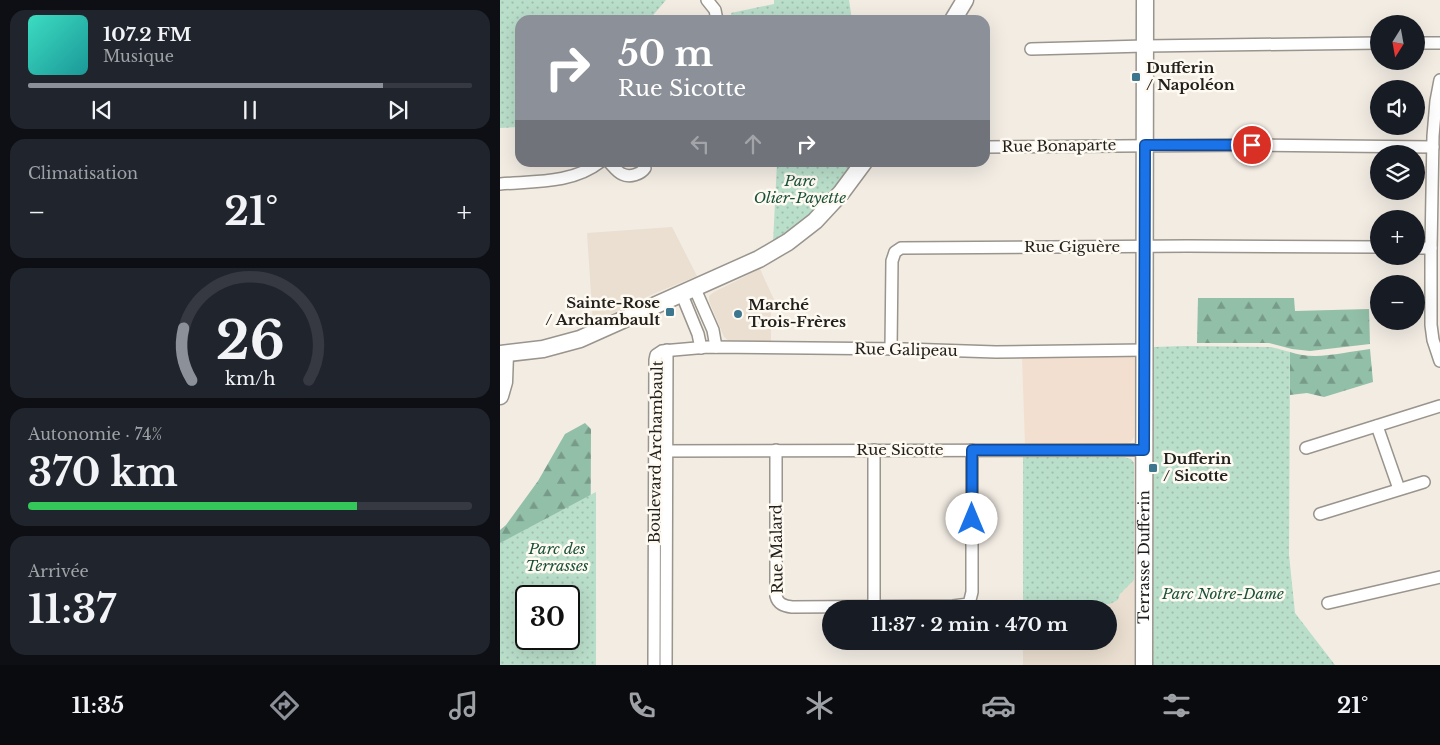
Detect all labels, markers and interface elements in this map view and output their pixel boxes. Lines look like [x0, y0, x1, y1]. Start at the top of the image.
north arrow [1370, 15, 1425, 70]
map controls [1370, 15, 1425, 330]
text: 107.2 FM [103, 23, 192, 46]
text: 50 m [618, 32, 713, 75]
icon: right [535, 35, 600, 100]
text: Musique [103, 46, 174, 66]
place label: Dufferin / Napoléon [1146, 58, 1235, 94]
marker: Dufferin / Napoléon [1130, 71, 1142, 83]
text: Rue Sicotte [618, 75, 746, 102]
button: sound [1370, 80, 1425, 135]
icon: previous [88, 96, 116, 124]
icon: pause [236, 96, 264, 124]
icon: next [384, 96, 412, 124]
pin [1231, 124, 1273, 166]
icon: left [686, 130, 714, 158]
icon: ahead [739, 130, 767, 158]
icon: right [792, 130, 820, 158]
icon: arrive [1238, 131, 1266, 159]
street label: Rue Bonaparte [1002, 135, 1116, 156]
button: layers [1370, 145, 1425, 200]
text: Climatisation [28, 163, 138, 183]
park label: Parc Olier-Payette [754, 171, 846, 207]
text: 21° [224, 188, 278, 235]
text: − [28, 195, 46, 230]
text: + [457, 195, 472, 230]
button: + [1370, 210, 1425, 265]
street label: Rue Giguère [1024, 237, 1120, 256]
button: − [1370, 275, 1425, 330]
place label: Sainte-Rose / Archambault [545, 293, 660, 329]
place label: Marché Trois-Frères [748, 295, 846, 331]
marker: Sainte-Rose / Archambault [664, 306, 676, 318]
marker: Marché Trois-Frères [732, 308, 744, 320]
text: 26 [216, 309, 284, 373]
street label: Rue Galipeau [854, 339, 958, 360]
street label: Boulevard Archambault [644, 360, 667, 544]
text: km/h [225, 368, 275, 390]
text: Autonomie · 74% [28, 424, 162, 444]
street label: Rue Sicotte [856, 440, 944, 459]
text: 370 km [28, 449, 178, 496]
place label: Dufferin / Sicotte [1163, 449, 1231, 485]
marker: Dufferin / Sicotte [1147, 462, 1159, 474]
street label: Terrasse Dufferin [1134, 490, 1153, 624]
position arrow [945, 492, 997, 544]
street label: Rue Malard [766, 504, 787, 594]
park label: Parc des Terrasses [525, 539, 589, 575]
text: Arrivée [28, 561, 89, 581]
park label: Parc Notre-Dame [1161, 584, 1284, 603]
speed limit sign: 30 [515, 585, 580, 650]
text: 11:37 [28, 586, 116, 633]
text: 11:37 · 2 min · 470 m [871, 613, 1068, 636]
icon: directions [267, 688, 302, 723]
icon: music [446, 688, 481, 723]
icon: phone [624, 688, 659, 723]
icon: climate [802, 688, 837, 723]
icon: car [981, 688, 1016, 723]
icon: filters [1159, 688, 1194, 723]
text: 11:35 [72, 692, 124, 719]
text: 21° [1337, 692, 1368, 719]

